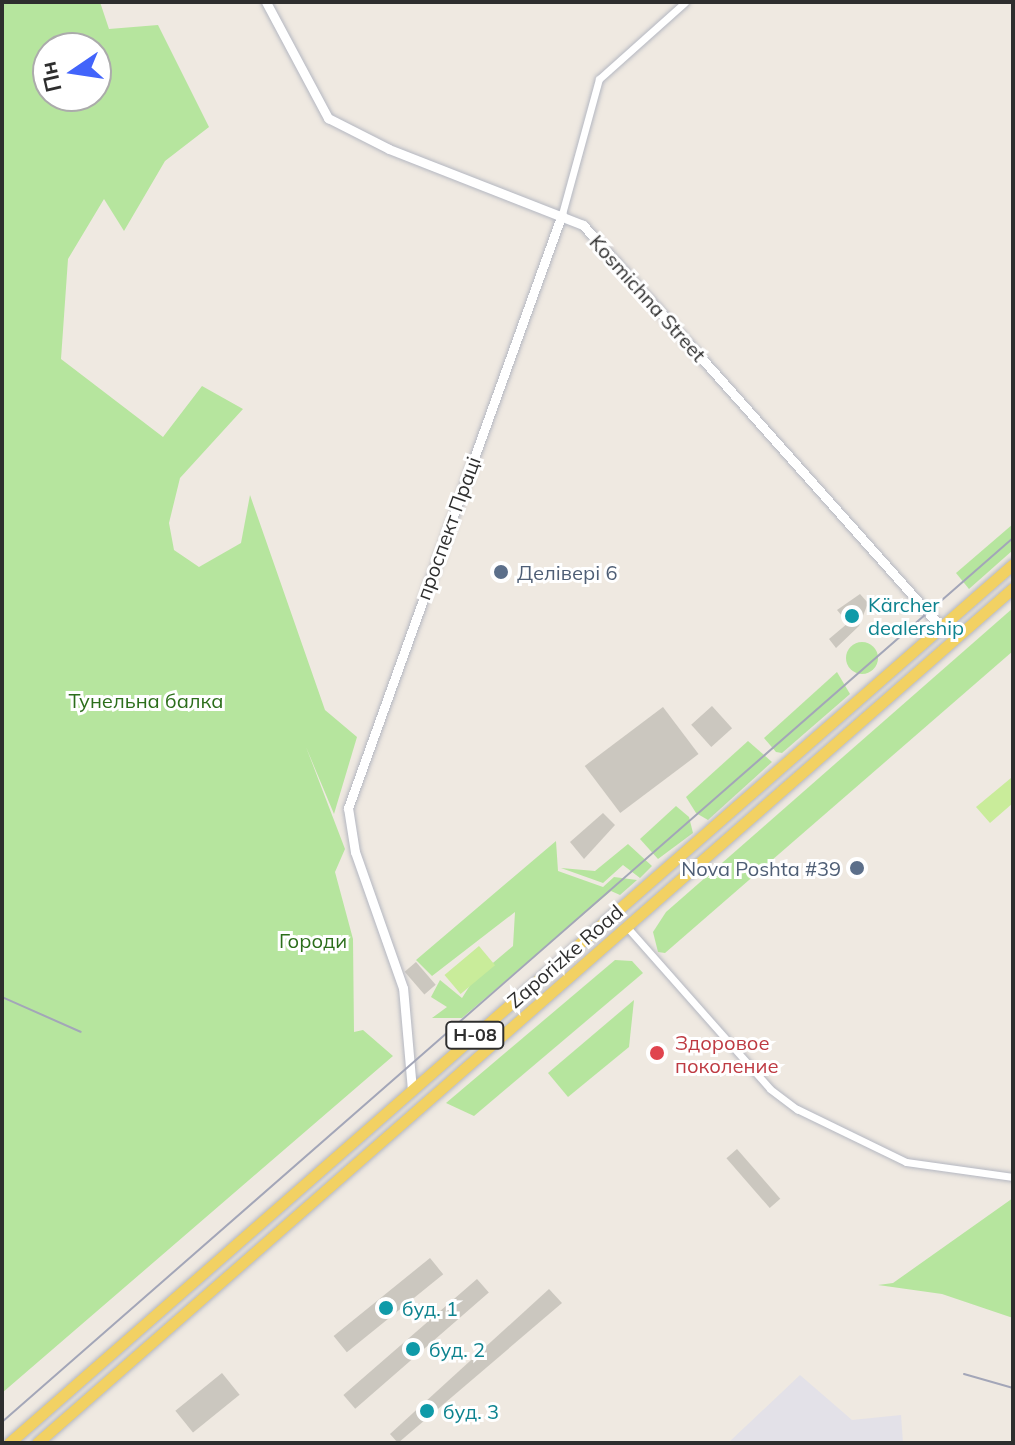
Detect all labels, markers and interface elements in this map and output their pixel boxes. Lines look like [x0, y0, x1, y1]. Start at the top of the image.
north arrow [32, 32, 112, 112]
text: Пн [33, 59, 68, 95]
street label: Kosmichna Street [585, 230, 711, 366]
street label: проспект Праці [411, 453, 485, 603]
place label: Делівері 6 [517, 560, 617, 584]
marker: Делівері 6 [492, 563, 510, 581]
place label: Kärcher dealership [868, 592, 964, 639]
marker: Kärcher dealership [843, 607, 861, 625]
park label: Тунельна балка [68, 688, 224, 712]
place label: Nova Poshta #39 [681, 856, 841, 880]
marker: Nova Poshta #39 [848, 859, 866, 877]
street label: Zaporizke Road [503, 899, 627, 1013]
park label: Городи [279, 928, 347, 952]
road number: Н-08 [445, 1021, 505, 1049]
place label: Здоровое поколение [675, 1030, 778, 1077]
marker: Здоровое поколение [646, 1042, 668, 1064]
place label: буд. 1 [402, 1296, 458, 1320]
marker: буд. 1 [377, 1299, 395, 1317]
place label: буд. 2 [429, 1337, 485, 1361]
marker: буд. 2 [404, 1340, 422, 1358]
place label: буд. 3 [443, 1399, 499, 1423]
marker: буд. 3 [418, 1402, 436, 1420]

